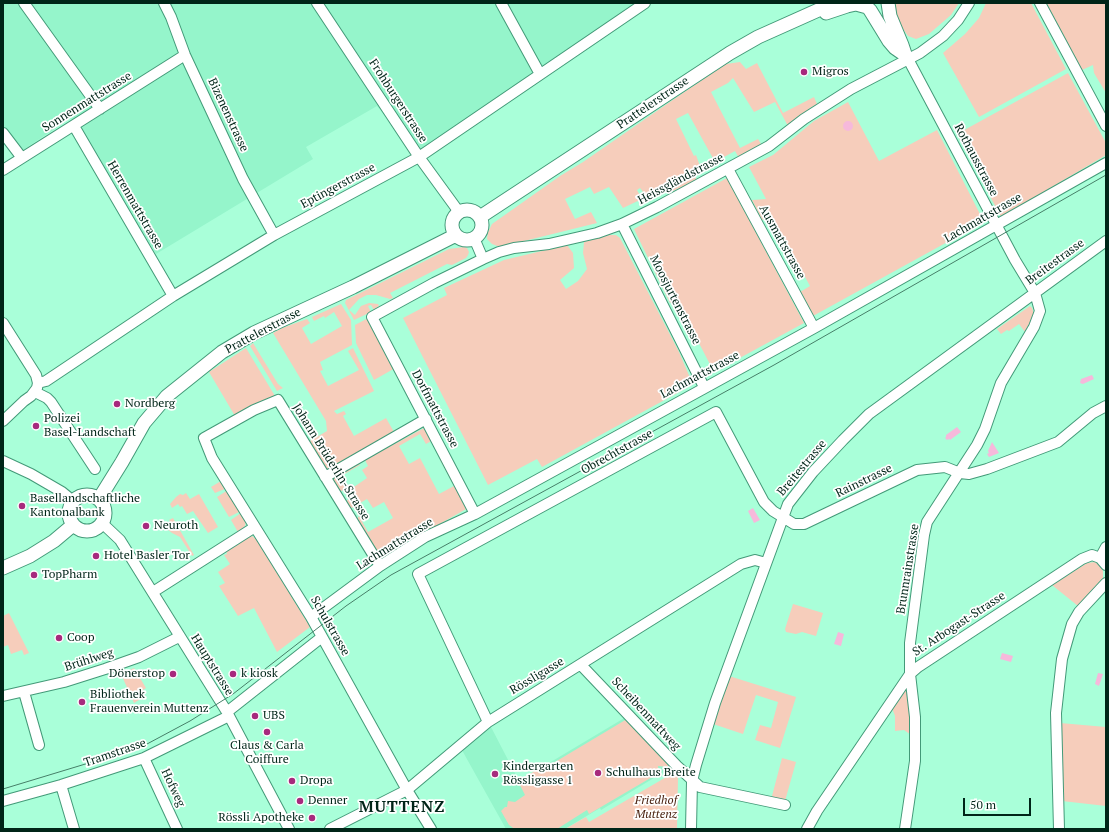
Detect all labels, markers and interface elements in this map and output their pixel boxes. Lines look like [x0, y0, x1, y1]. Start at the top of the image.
street label: Frohburgerstrasse [366, 57, 430, 145]
place label: Migros [812, 65, 849, 79]
marker: Migros [799, 67, 809, 77]
street label: Sonnenmattstrasse [40, 69, 134, 135]
street label: Prattelerstrasse [614, 74, 692, 132]
street label: Bizenenstrasse [205, 76, 251, 154]
street label: Rothausstrasse [951, 121, 1001, 199]
street label: Heissgländstrasse [636, 150, 726, 208]
street label: Herrenmattstrasse [104, 158, 166, 252]
street label: Eptingerstrasse [298, 160, 378, 212]
street label: Lachmattstrasse [942, 190, 1024, 246]
street label: Ausmattstrasse [756, 203, 808, 281]
street label: Breitestrasse [1023, 236, 1087, 288]
street label: Moosjurtenstrasse [646, 253, 704, 347]
street label: Prattelerstrasse [223, 305, 303, 357]
street label: Lachmattstrasse [658, 348, 742, 402]
street label: Dorfmattstrasse [408, 368, 462, 450]
place label: Nordberg [125, 397, 175, 411]
marker: Nordberg [112, 399, 122, 409]
street label: Johann Brüderlin-Strasse [289, 401, 373, 523]
place label: Polizei Basel-Landschaft [44, 412, 136, 440]
marker: Polizei Basel-Landschaft [31, 421, 41, 431]
street label: Obrechtstrasse [579, 426, 655, 478]
street label: Breitestrasse [774, 437, 830, 499]
street label: Rainstrasse [833, 461, 895, 501]
place label: Basellandschaftliche Kantonalbank [30, 492, 140, 520]
marker: Basellandschaftliche Kantonalbank [17, 501, 27, 511]
street label: Lachmattstrasse [354, 515, 436, 573]
place label: Neuroth [154, 519, 198, 533]
marker: Neuroth [141, 521, 151, 531]
street label: Brunnrainstrasse [894, 523, 922, 615]
place label: Hotel Basler Tor [104, 549, 190, 563]
marker: Hotel Basler Tor [91, 551, 101, 561]
place label: TopPharm [42, 568, 97, 582]
marker: TopPharm [29, 570, 39, 580]
street label: St. Arbogast-Strasse [910, 589, 1008, 659]
street label: Schulstrasse [307, 594, 353, 658]
place label: Coop [67, 631, 95, 645]
street label: Hauptstrasse [187, 632, 237, 698]
marker: Coop [54, 633, 64, 643]
street label: Brühlweg [63, 645, 115, 675]
street label: Rössligasse [507, 654, 567, 698]
place label: Dönerstop [109, 667, 165, 681]
place label: k kiosk [241, 667, 278, 681]
marker: Dönerstop [168, 669, 178, 679]
marker: k kiosk [228, 669, 238, 679]
street label: Scheibenmattweg [608, 674, 684, 754]
place label: Bibliothek Frauenverein Muttenz [90, 688, 209, 716]
marker: Bibliothek Frauenverein Muttenz [77, 697, 87, 707]
place label: UBS [263, 709, 285, 723]
marker: UBS [250, 711, 260, 721]
marker: Claus & Carla Coiffure [262, 727, 272, 737]
street label: Tramstrasse [82, 736, 148, 770]
place label: Claus & Carla Coiffure [230, 739, 304, 767]
place label: Kindergarten Rössligasse 1 [503, 760, 573, 788]
place label: Schulhaus Breite [606, 766, 696, 780]
street label: Hofweg [158, 767, 188, 809]
marker: Schulhaus Breite [593, 768, 603, 778]
marker: Kindergarten Rössligasse 1 [490, 769, 500, 779]
place label: Dropa [300, 774, 333, 788]
marker: Dropa [287, 776, 297, 786]
scale bar [965, 790, 1033, 816]
place label: Denner [308, 794, 347, 808]
park label: Friedhof Muttenz [635, 794, 677, 822]
marker: Denner [295, 796, 305, 806]
district label: MUTTENZ [359, 797, 445, 817]
text: 50 m [970, 797, 996, 812]
place label: Rössli Apotheke [218, 811, 304, 825]
marker: Rössli Apotheke [307, 813, 317, 823]

